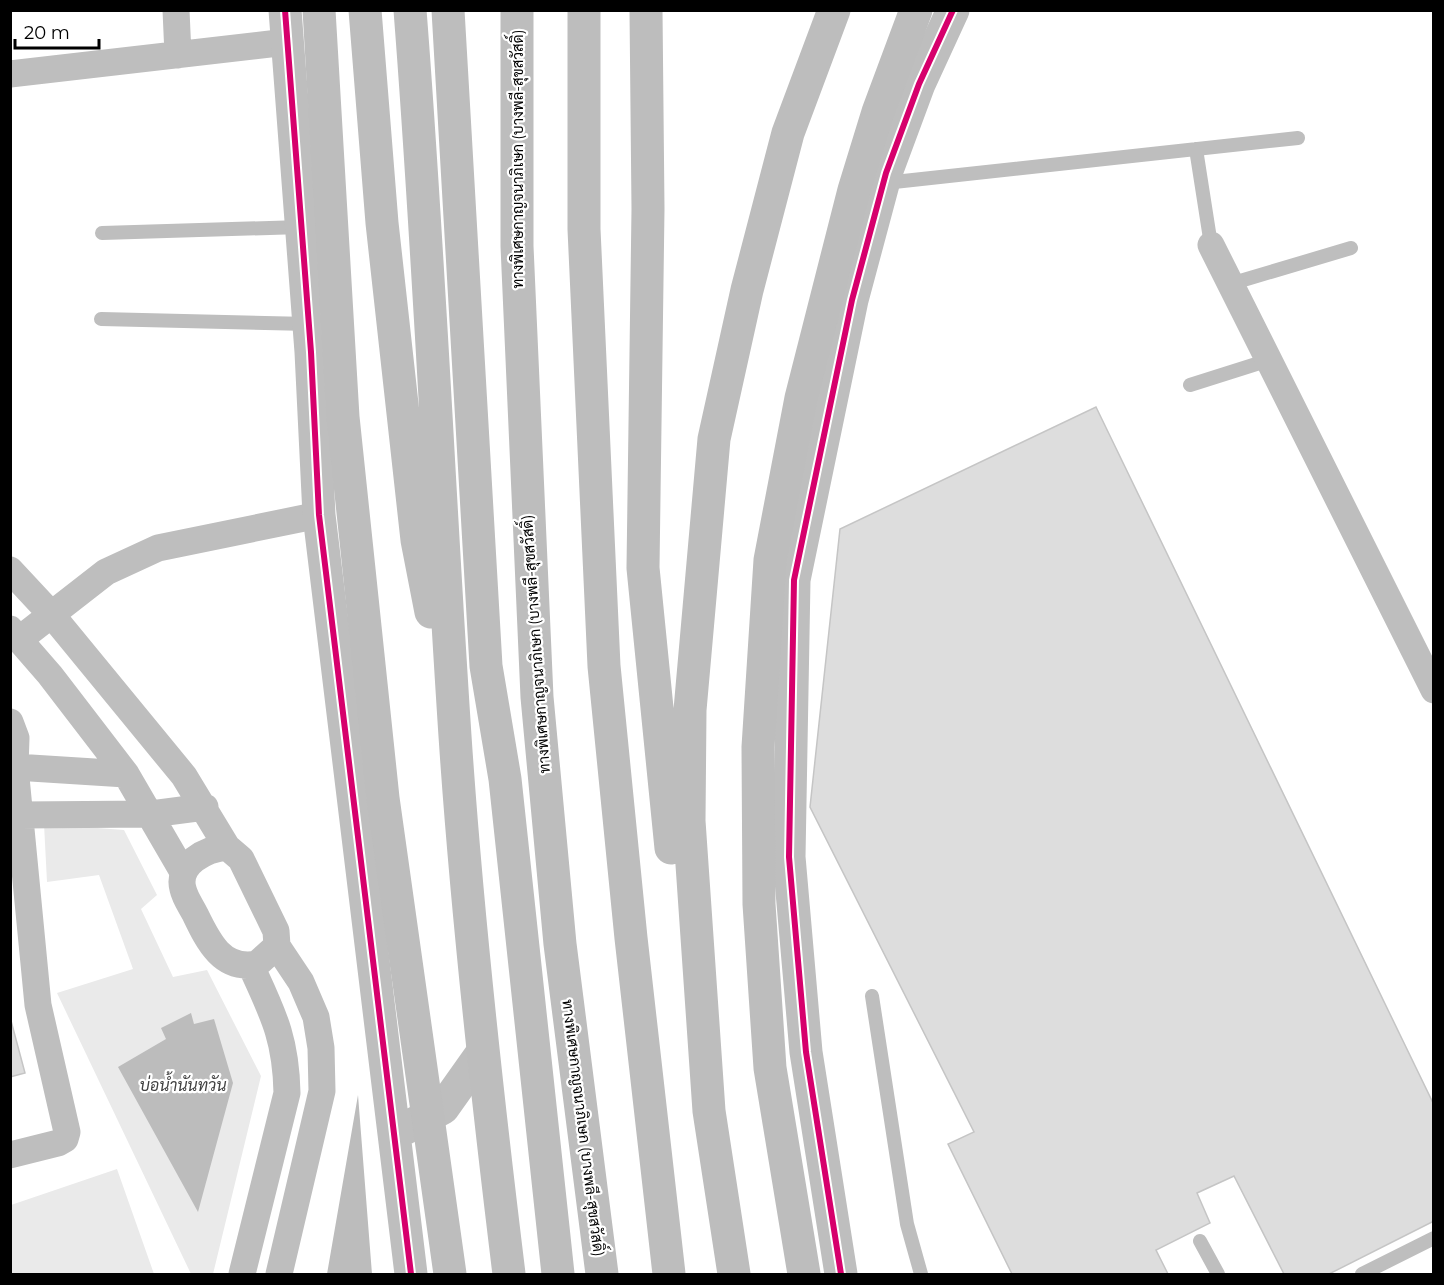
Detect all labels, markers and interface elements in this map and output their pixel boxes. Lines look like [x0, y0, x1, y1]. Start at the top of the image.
scale bar [15, 12, 99, 50]
text: 20 m [24, 22, 70, 44]
street label: ทางพิเศษกาญจนาภิเษก (บางพลี-สุขสวัสดิ์) [503, 29, 529, 289]
street label: ทางพิเศษกาญจนาภิเษก (บางพลี-สุขสวัสดิ์) [512, 514, 556, 774]
street label: ทางพิเศษกาญจนาภิเษก (บางพลี-สุขสวัสดิ์) [556, 998, 614, 1258]
water label: บ่อน้ำนันทวัน [140, 1071, 226, 1095]

